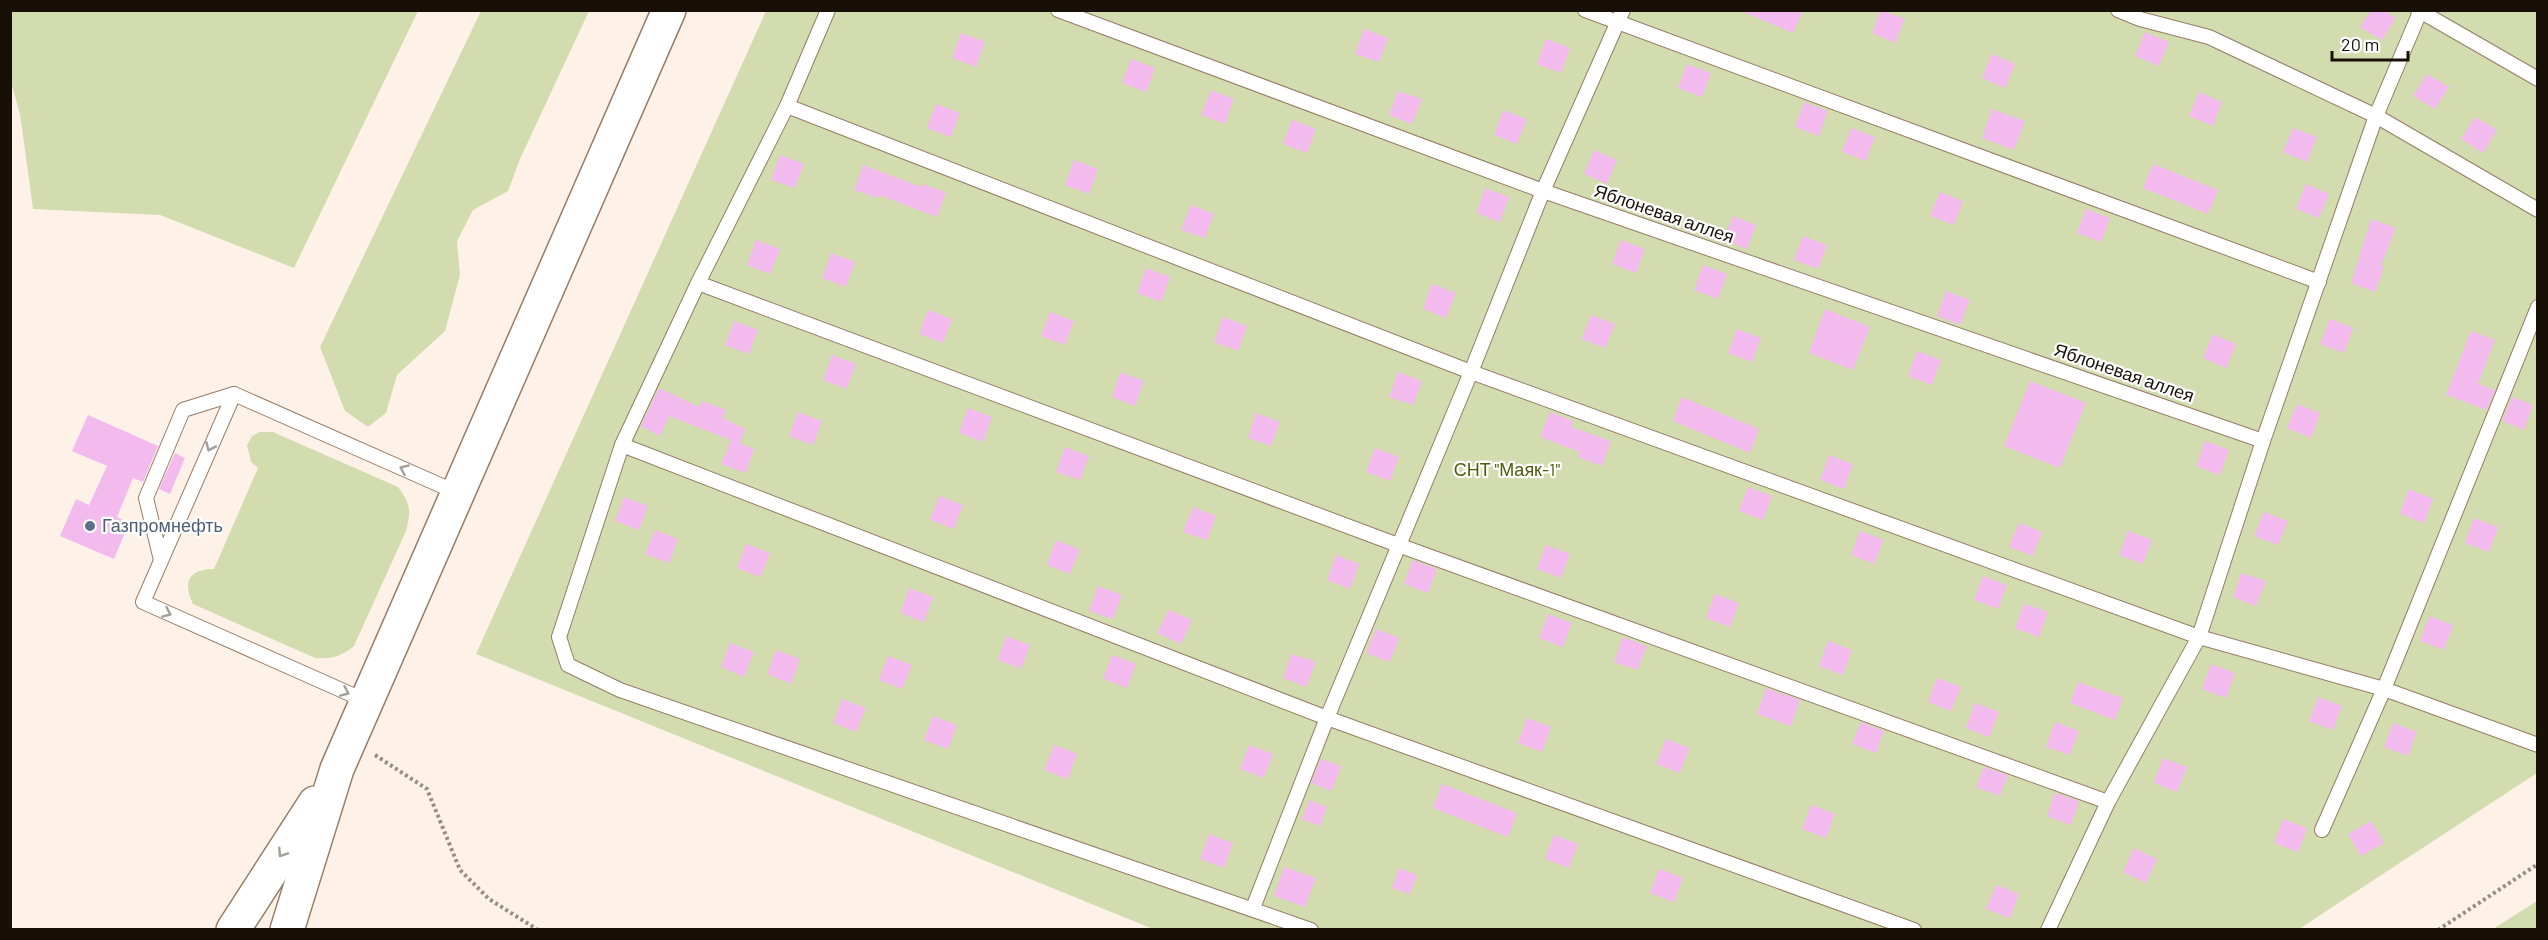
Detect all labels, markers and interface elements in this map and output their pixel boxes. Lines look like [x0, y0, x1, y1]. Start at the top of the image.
scale bar [2332, 24, 2408, 62]
text: 20 m [2341, 33, 2379, 55]
street label: Яблоневая аллея [1591, 179, 1737, 247]
street label: Яблоневая аллея [2051, 338, 2197, 406]
one-way arrow [205, 441, 217, 452]
park label: СНТ "Маяк-1" [1454, 458, 1560, 480]
one-way arrow [400, 465, 411, 477]
place label: Газпромнефть [102, 514, 223, 536]
marker: Газпромнефть [83, 519, 97, 533]
one-way arrow [160, 605, 171, 617]
one-way arrow [338, 685, 349, 697]
one-way arrow [278, 847, 290, 857]

